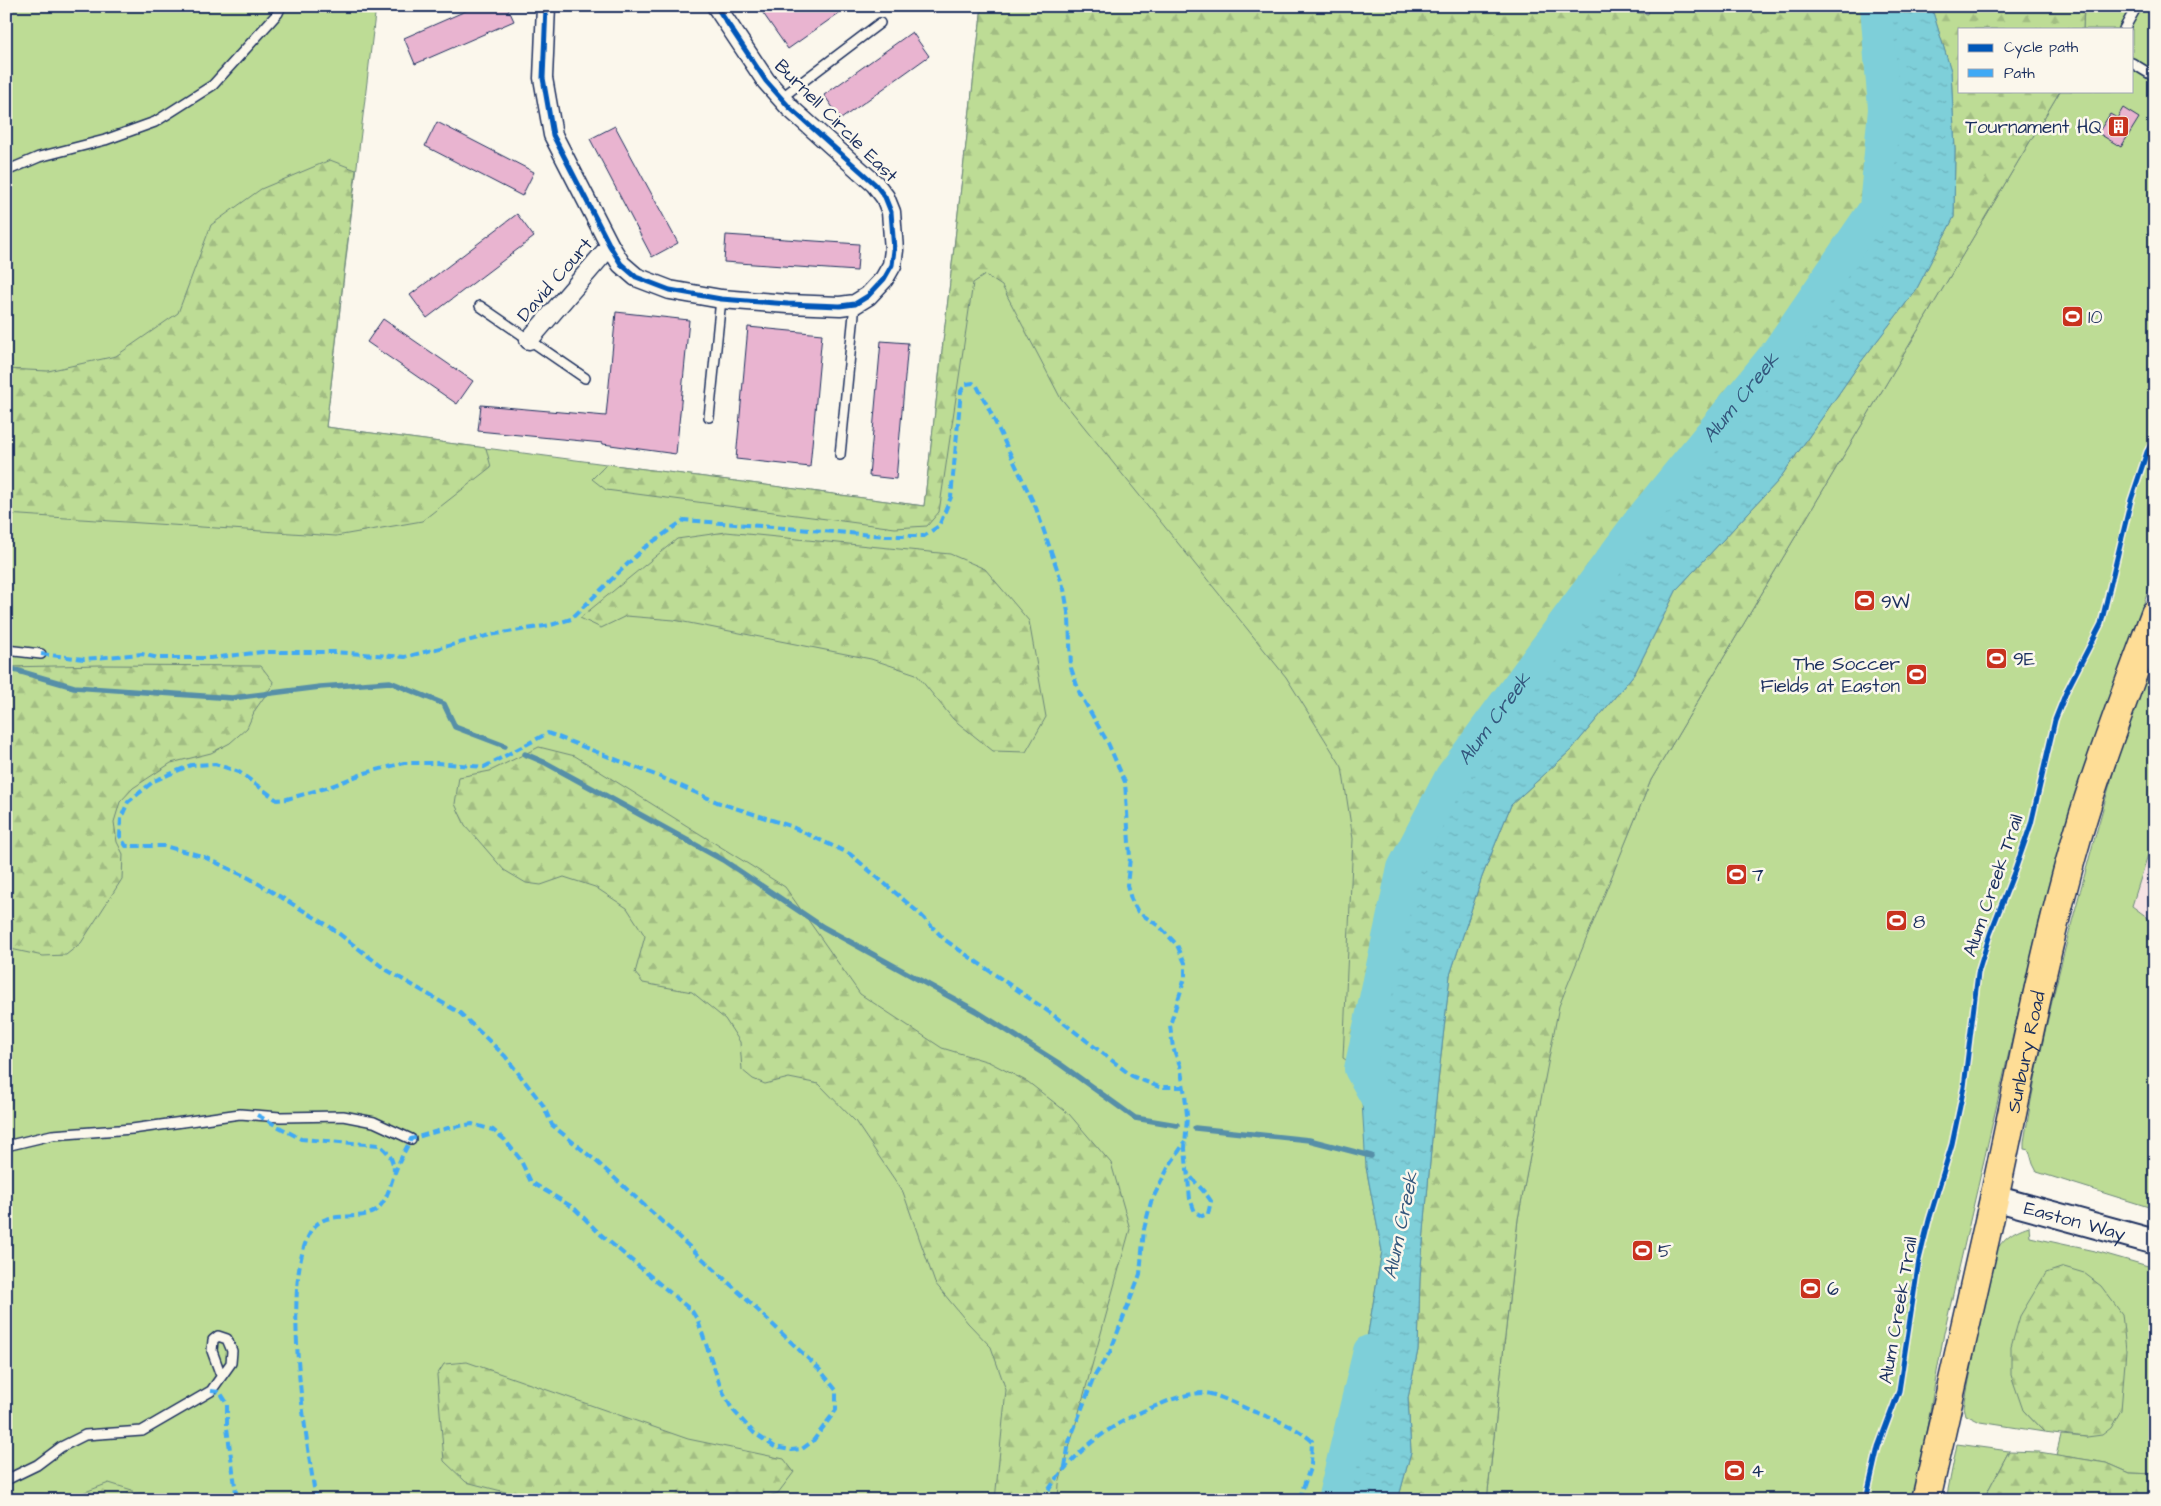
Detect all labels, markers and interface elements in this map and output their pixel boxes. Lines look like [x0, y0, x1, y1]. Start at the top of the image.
legend [1958, 28, 2134, 92]
text: Cycle path [2004, 37, 2079, 59]
street label: Burnell Circle East [768, 53, 904, 189]
text: Path [2004, 63, 2035, 84]
place label: Tournament HQ [1965, 114, 2102, 141]
building icon: Tournament HQ [2106, 114, 2130, 138]
street label: David Court [511, 232, 600, 328]
sports icon: 10 [2060, 304, 2084, 328]
place label: 10 [2088, 304, 2102, 331]
water label: Alum Creek [1696, 346, 1787, 449]
sports icon: 9W [1853, 589, 1877, 613]
place label: 9W [1881, 589, 1910, 616]
sports icon: 9E [1985, 646, 2009, 670]
place label: 9E [2013, 646, 2035, 673]
place label: The Soccer Fields at Easton [1761, 651, 1901, 700]
sports icon: The Soccer Fields at Easton [1904, 662, 1928, 686]
water label: Alum Creek [1451, 666, 1539, 771]
street label: Alum Creek Trail [1956, 811, 2030, 960]
sports icon: 7 [1724, 862, 1748, 886]
place label: 7 [1752, 862, 1764, 889]
sports icon: 8 [1885, 909, 1909, 933]
place label: 8 [1913, 909, 1925, 936]
street label: Sunbury Road [2001, 988, 2053, 1115]
water label: Alum Creek [1376, 1168, 1426, 1281]
street label: Easton Way [2021, 1195, 2129, 1249]
street label: Alum Creek Trail [1872, 1235, 1925, 1386]
sports icon: 5 [1630, 1238, 1654, 1262]
place label: 5 [1658, 1238, 1672, 1265]
sports icon: 6 [1799, 1276, 1823, 1300]
place label: 6 [1827, 1276, 1839, 1303]
sports icon: 4 [1723, 1458, 1747, 1482]
place label: 4 [1751, 1458, 1764, 1485]

